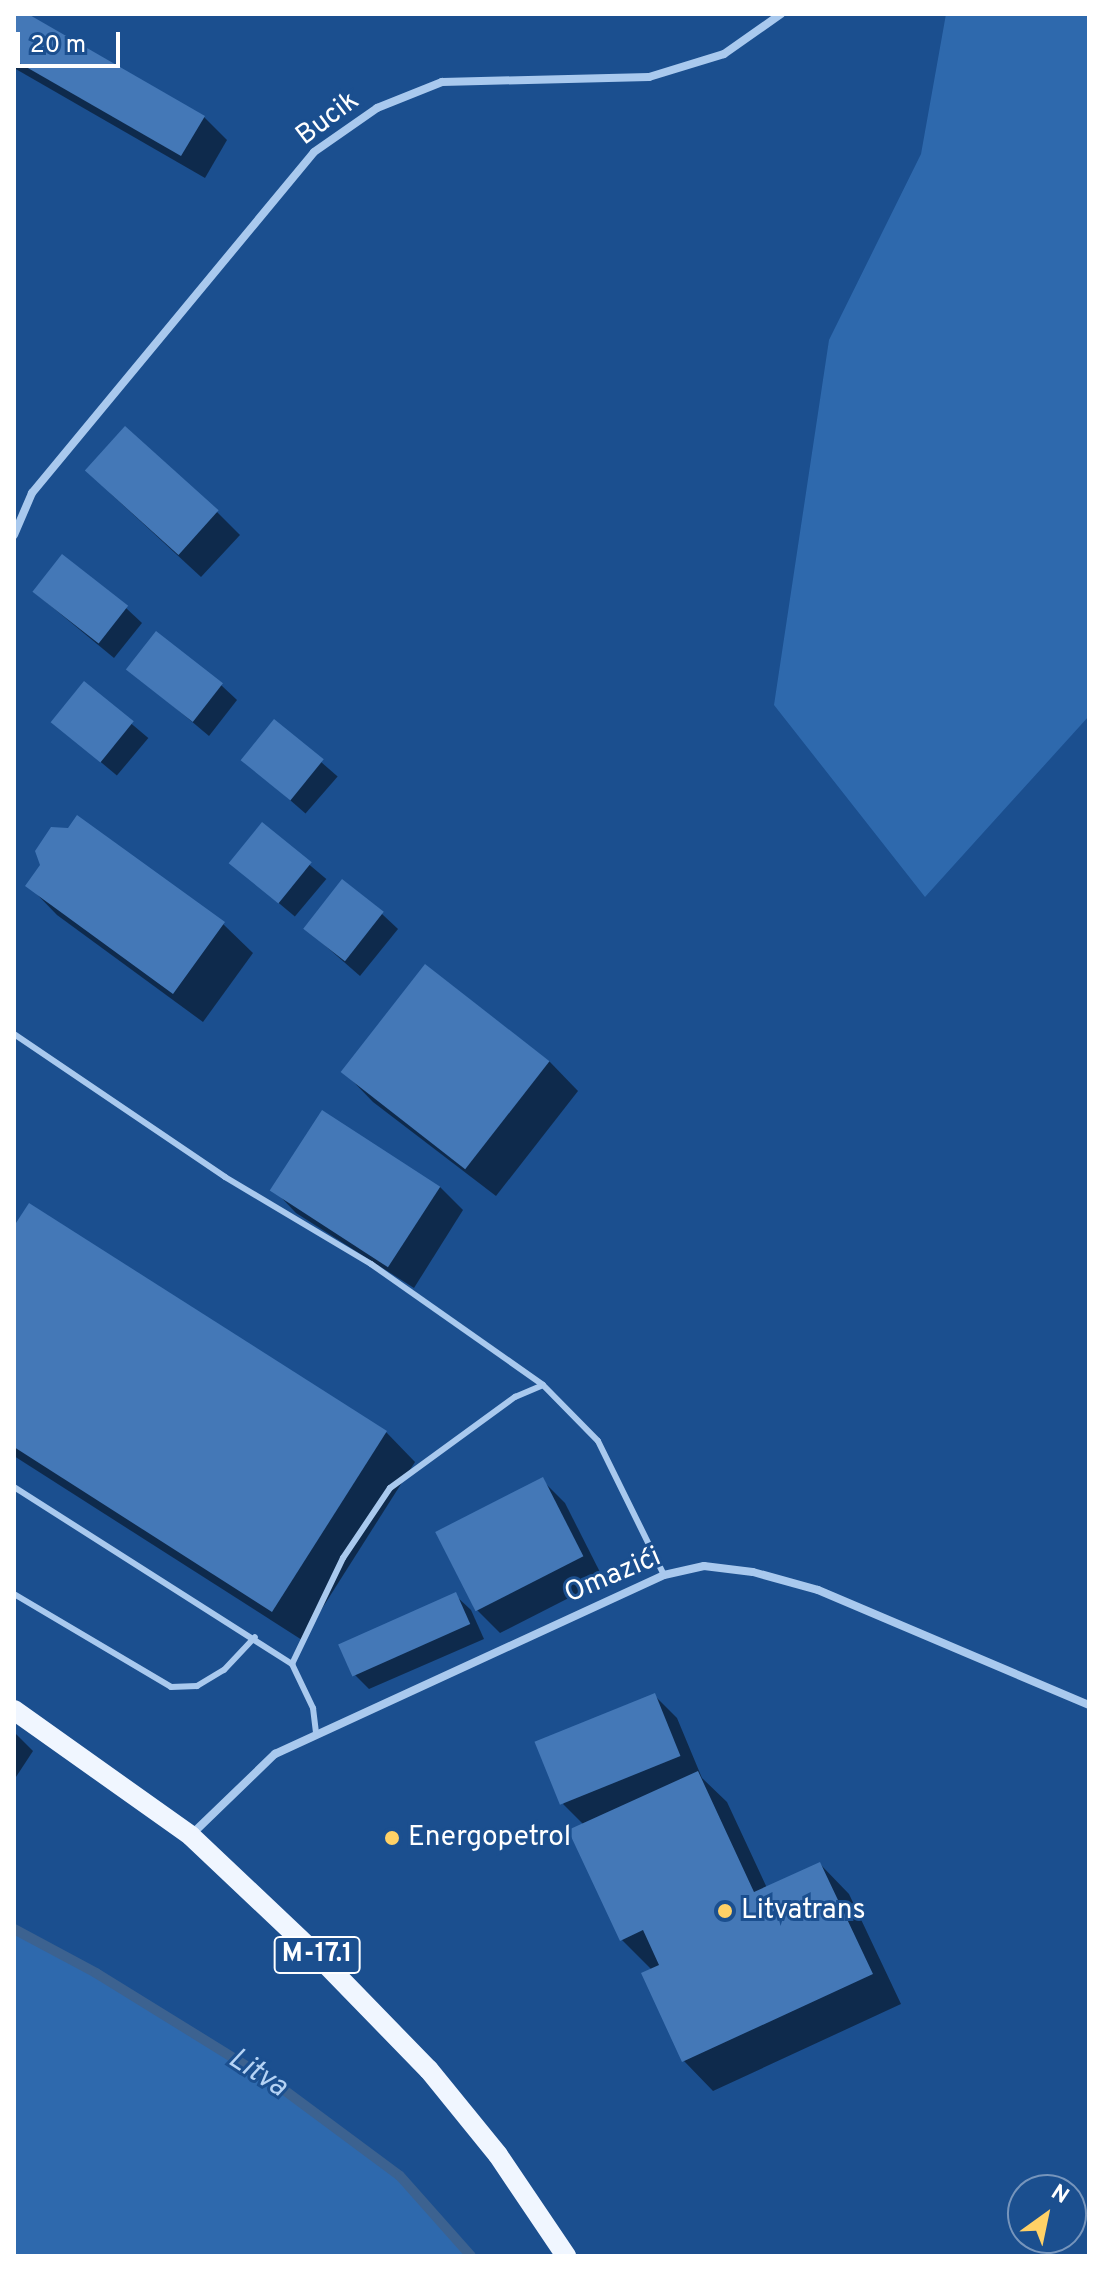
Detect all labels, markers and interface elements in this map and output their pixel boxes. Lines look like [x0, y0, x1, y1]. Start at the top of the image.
scale bar [20, 16, 124, 66]
text: 20 m [30, 31, 86, 61]
street label: Bucik [290, 85, 366, 153]
street label: Omazići [560, 1541, 666, 1611]
place label: Energopetrol [408, 1821, 571, 1855]
marker: Energopetrol [383, 1829, 401, 1847]
place label: Litvatrans [741, 1894, 866, 1928]
marker: Litvatrans [716, 1902, 734, 1920]
road number: M-17.1 [273, 1933, 361, 1977]
water label: Litva [221, 2042, 293, 2106]
north arrow [1007, 2174, 1087, 2254]
text: N [1045, 2180, 1073, 2211]

